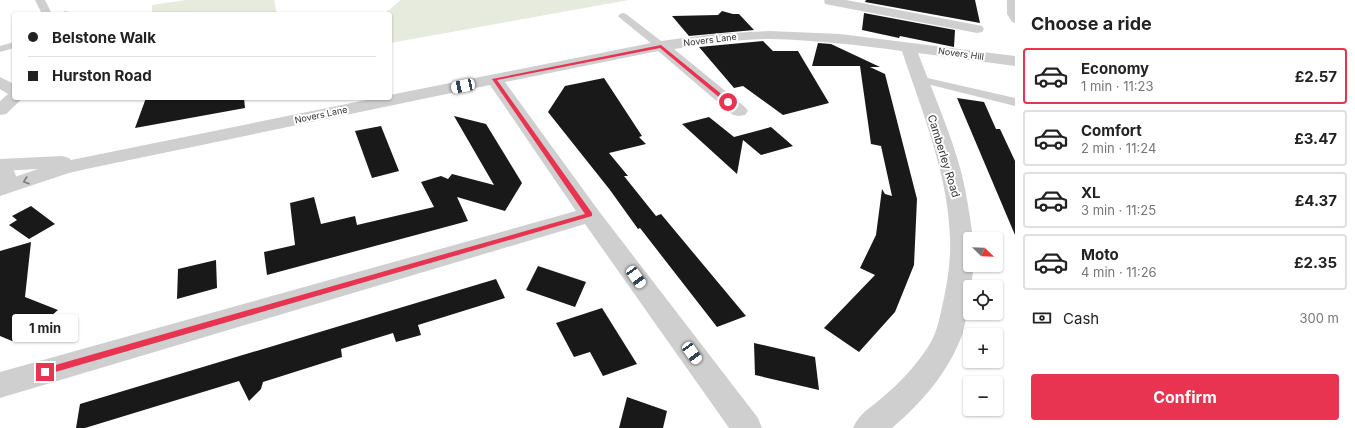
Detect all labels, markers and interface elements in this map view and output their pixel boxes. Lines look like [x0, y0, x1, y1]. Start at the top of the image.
text: Choose a ride [1031, 13, 1152, 34]
text: Belstone Walk [52, 28, 156, 47]
street label: Novers Lane [683, 31, 737, 48]
street label: Novers Hill [938, 45, 985, 62]
icon: car [1033, 58, 1069, 94]
text: Economy [1081, 59, 1149, 78]
text: Hurston Road [52, 66, 152, 85]
text: £2.57 [1295, 67, 1337, 86]
car [450, 78, 476, 94]
text: 1 min · 11:23 [1081, 78, 1154, 94]
route start [719, 93, 737, 111]
street label: Novers Lane [294, 104, 348, 125]
street label: Camberley Road [925, 113, 963, 199]
icon: car [1033, 120, 1069, 156]
text: Comfort [1081, 121, 1142, 140]
text: £3.47 [1294, 129, 1337, 148]
text: 2 min · 11:24 [1081, 140, 1156, 156]
one-way arrow [23, 176, 30, 184]
icon: car [1033, 182, 1069, 218]
text: XL [1081, 183, 1101, 202]
text: £4.37 [1295, 191, 1337, 210]
text: 3 min · 11:25 [1081, 202, 1156, 218]
north arrow [963, 232, 1003, 272]
map controls [963, 232, 1003, 416]
icon: car [1033, 244, 1069, 280]
text: Moto [1081, 245, 1119, 264]
text: £2.35 [1294, 253, 1337, 272]
car [624, 264, 648, 290]
text: 4 min · 11:26 [1081, 264, 1157, 280]
button: locate [963, 280, 1003, 320]
icon: cash [1031, 307, 1053, 329]
text: Cash [1063, 309, 1099, 328]
text: 300 m [1300, 310, 1339, 326]
callout: 1 min [12, 314, 78, 342]
text: 1 min [29, 320, 61, 336]
button: + [963, 328, 1003, 368]
car [680, 340, 704, 366]
route end [36, 363, 54, 381]
button: Confirm [1031, 374, 1339, 420]
button: − [963, 376, 1003, 416]

